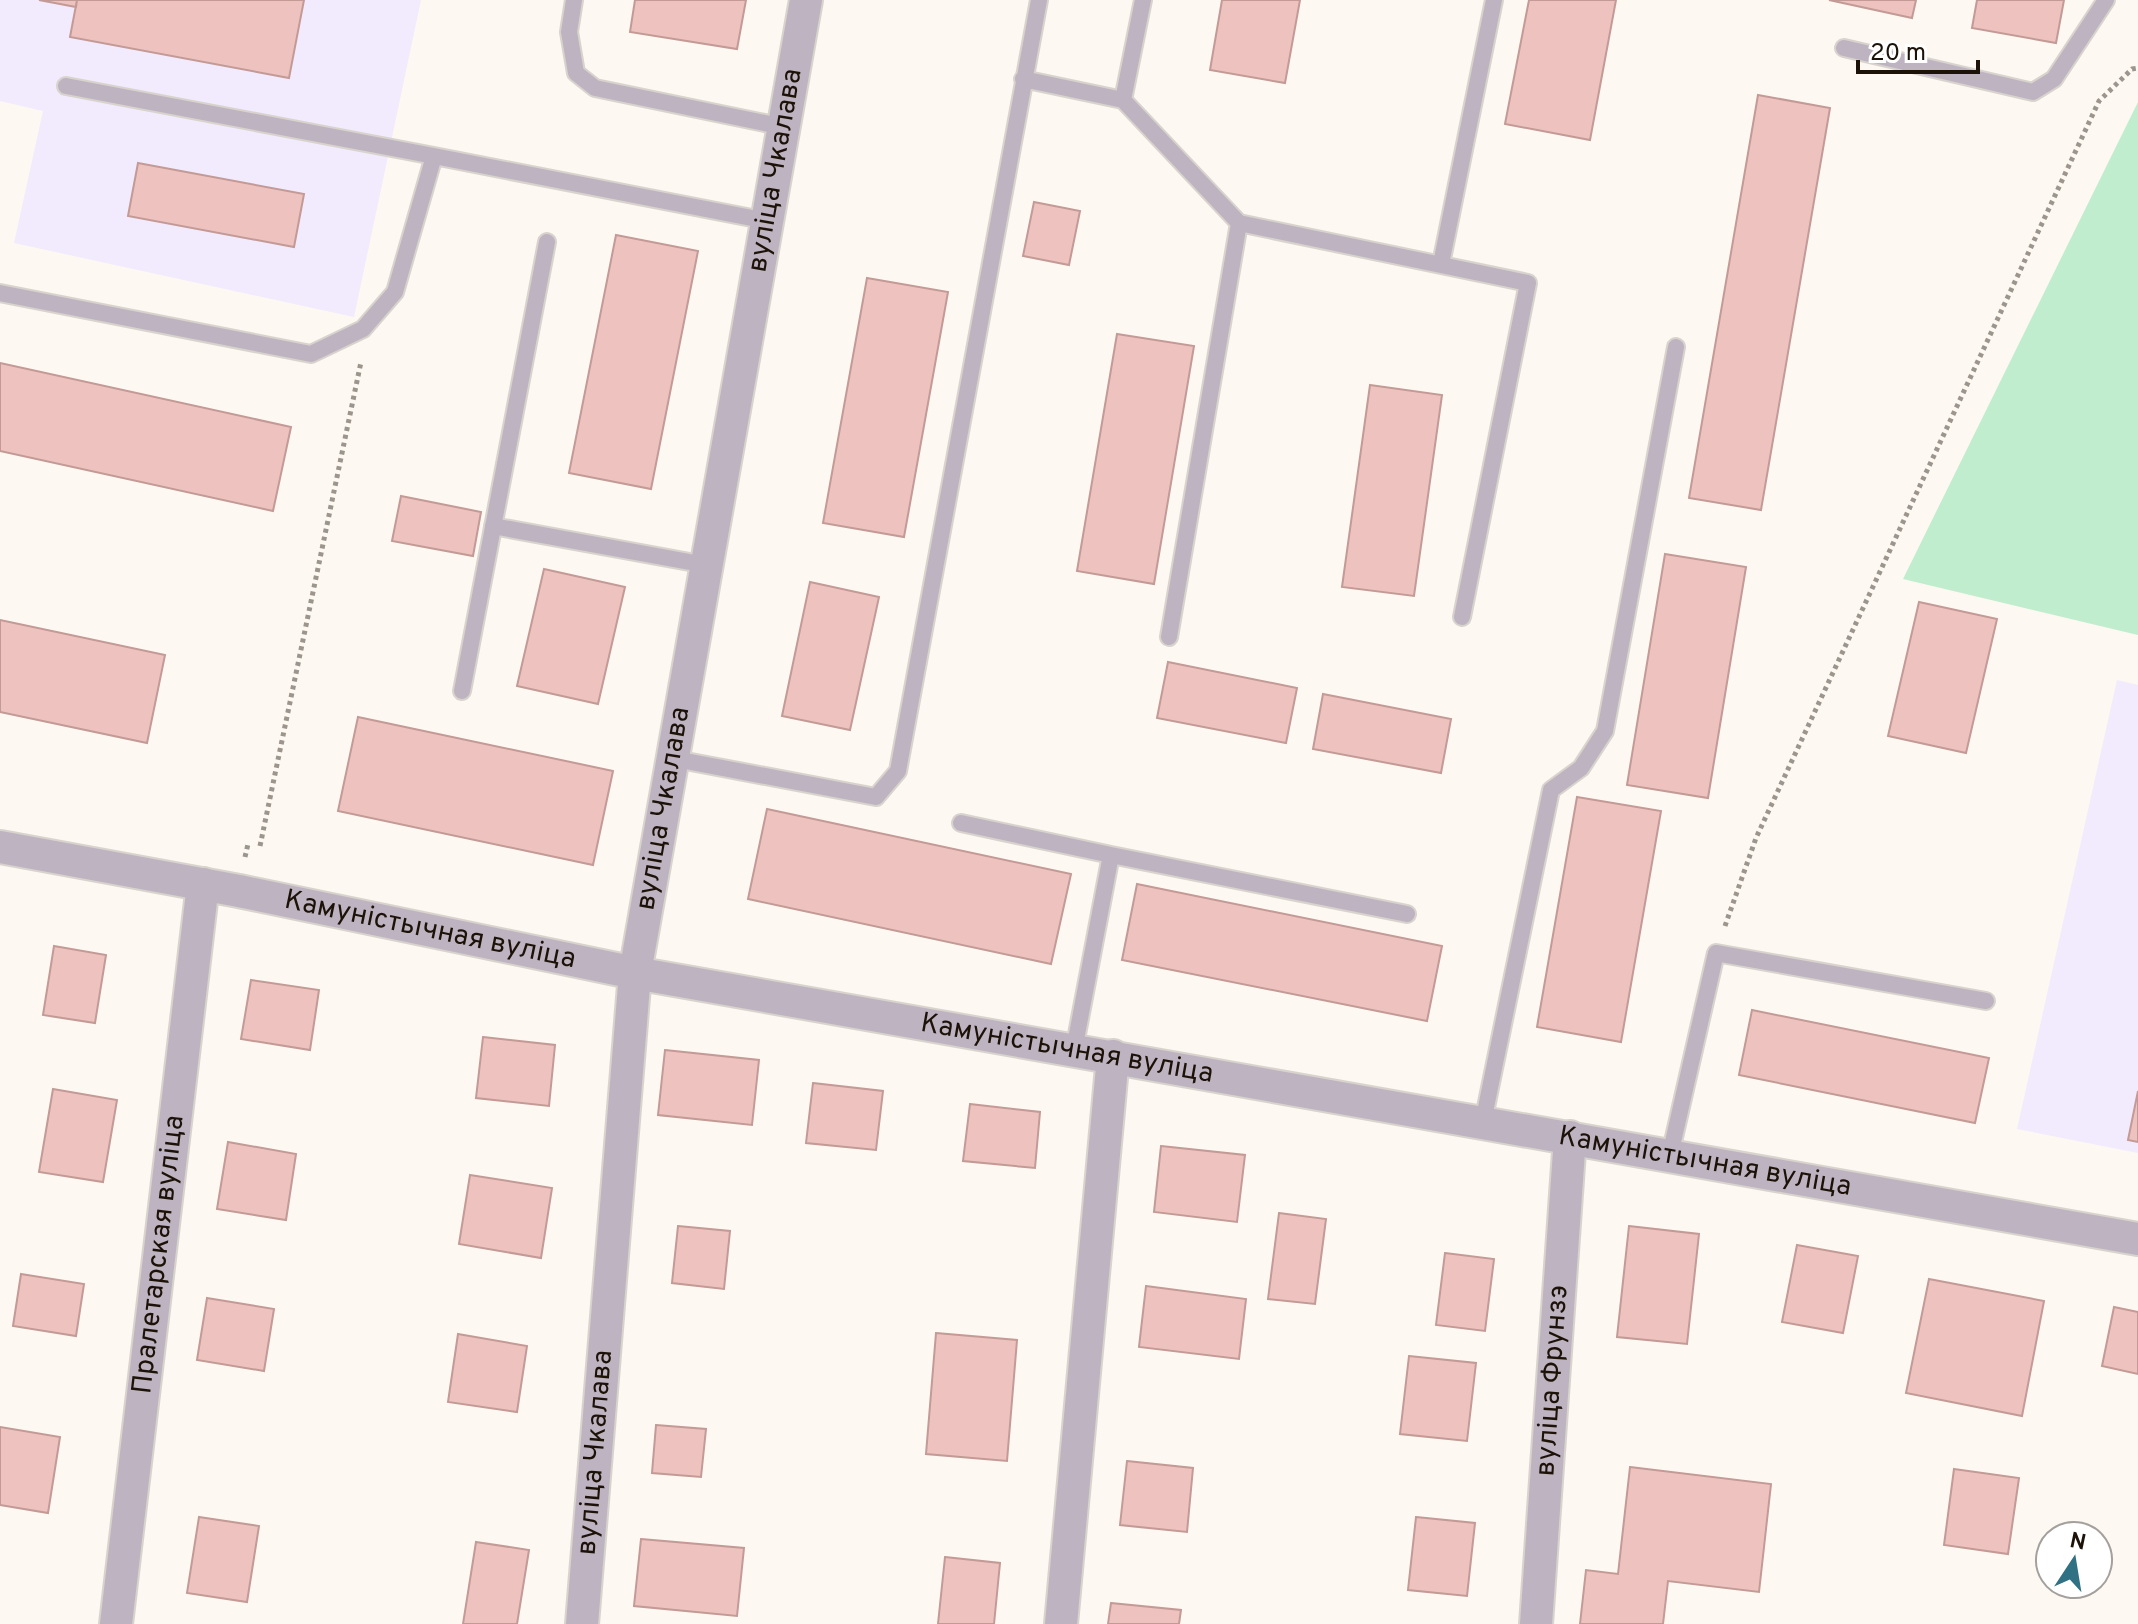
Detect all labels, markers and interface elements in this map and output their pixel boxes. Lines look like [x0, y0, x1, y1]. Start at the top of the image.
scale bar [1858, 24, 1978, 74]
text: 20 m [1870, 39, 1926, 69]
street label: вуліца Чкалава [740, 66, 812, 275]
street label: вуліца Чкалава [628, 704, 699, 913]
street label: Камуністычная вуліца [281, 883, 579, 978]
street label: Камуністычная вуліца [918, 1006, 1216, 1093]
street label: Пралетарская вуліца [125, 1113, 194, 1396]
street label: Камуністычная вуліца [1556, 1119, 1854, 1206]
street label: вуліца Фрунзэ [1528, 1284, 1578, 1477]
street label: вуліца Чкалава [570, 1348, 622, 1557]
north arrow [2034, 1520, 2114, 1600]
text: N [2067, 1528, 2088, 1558]

